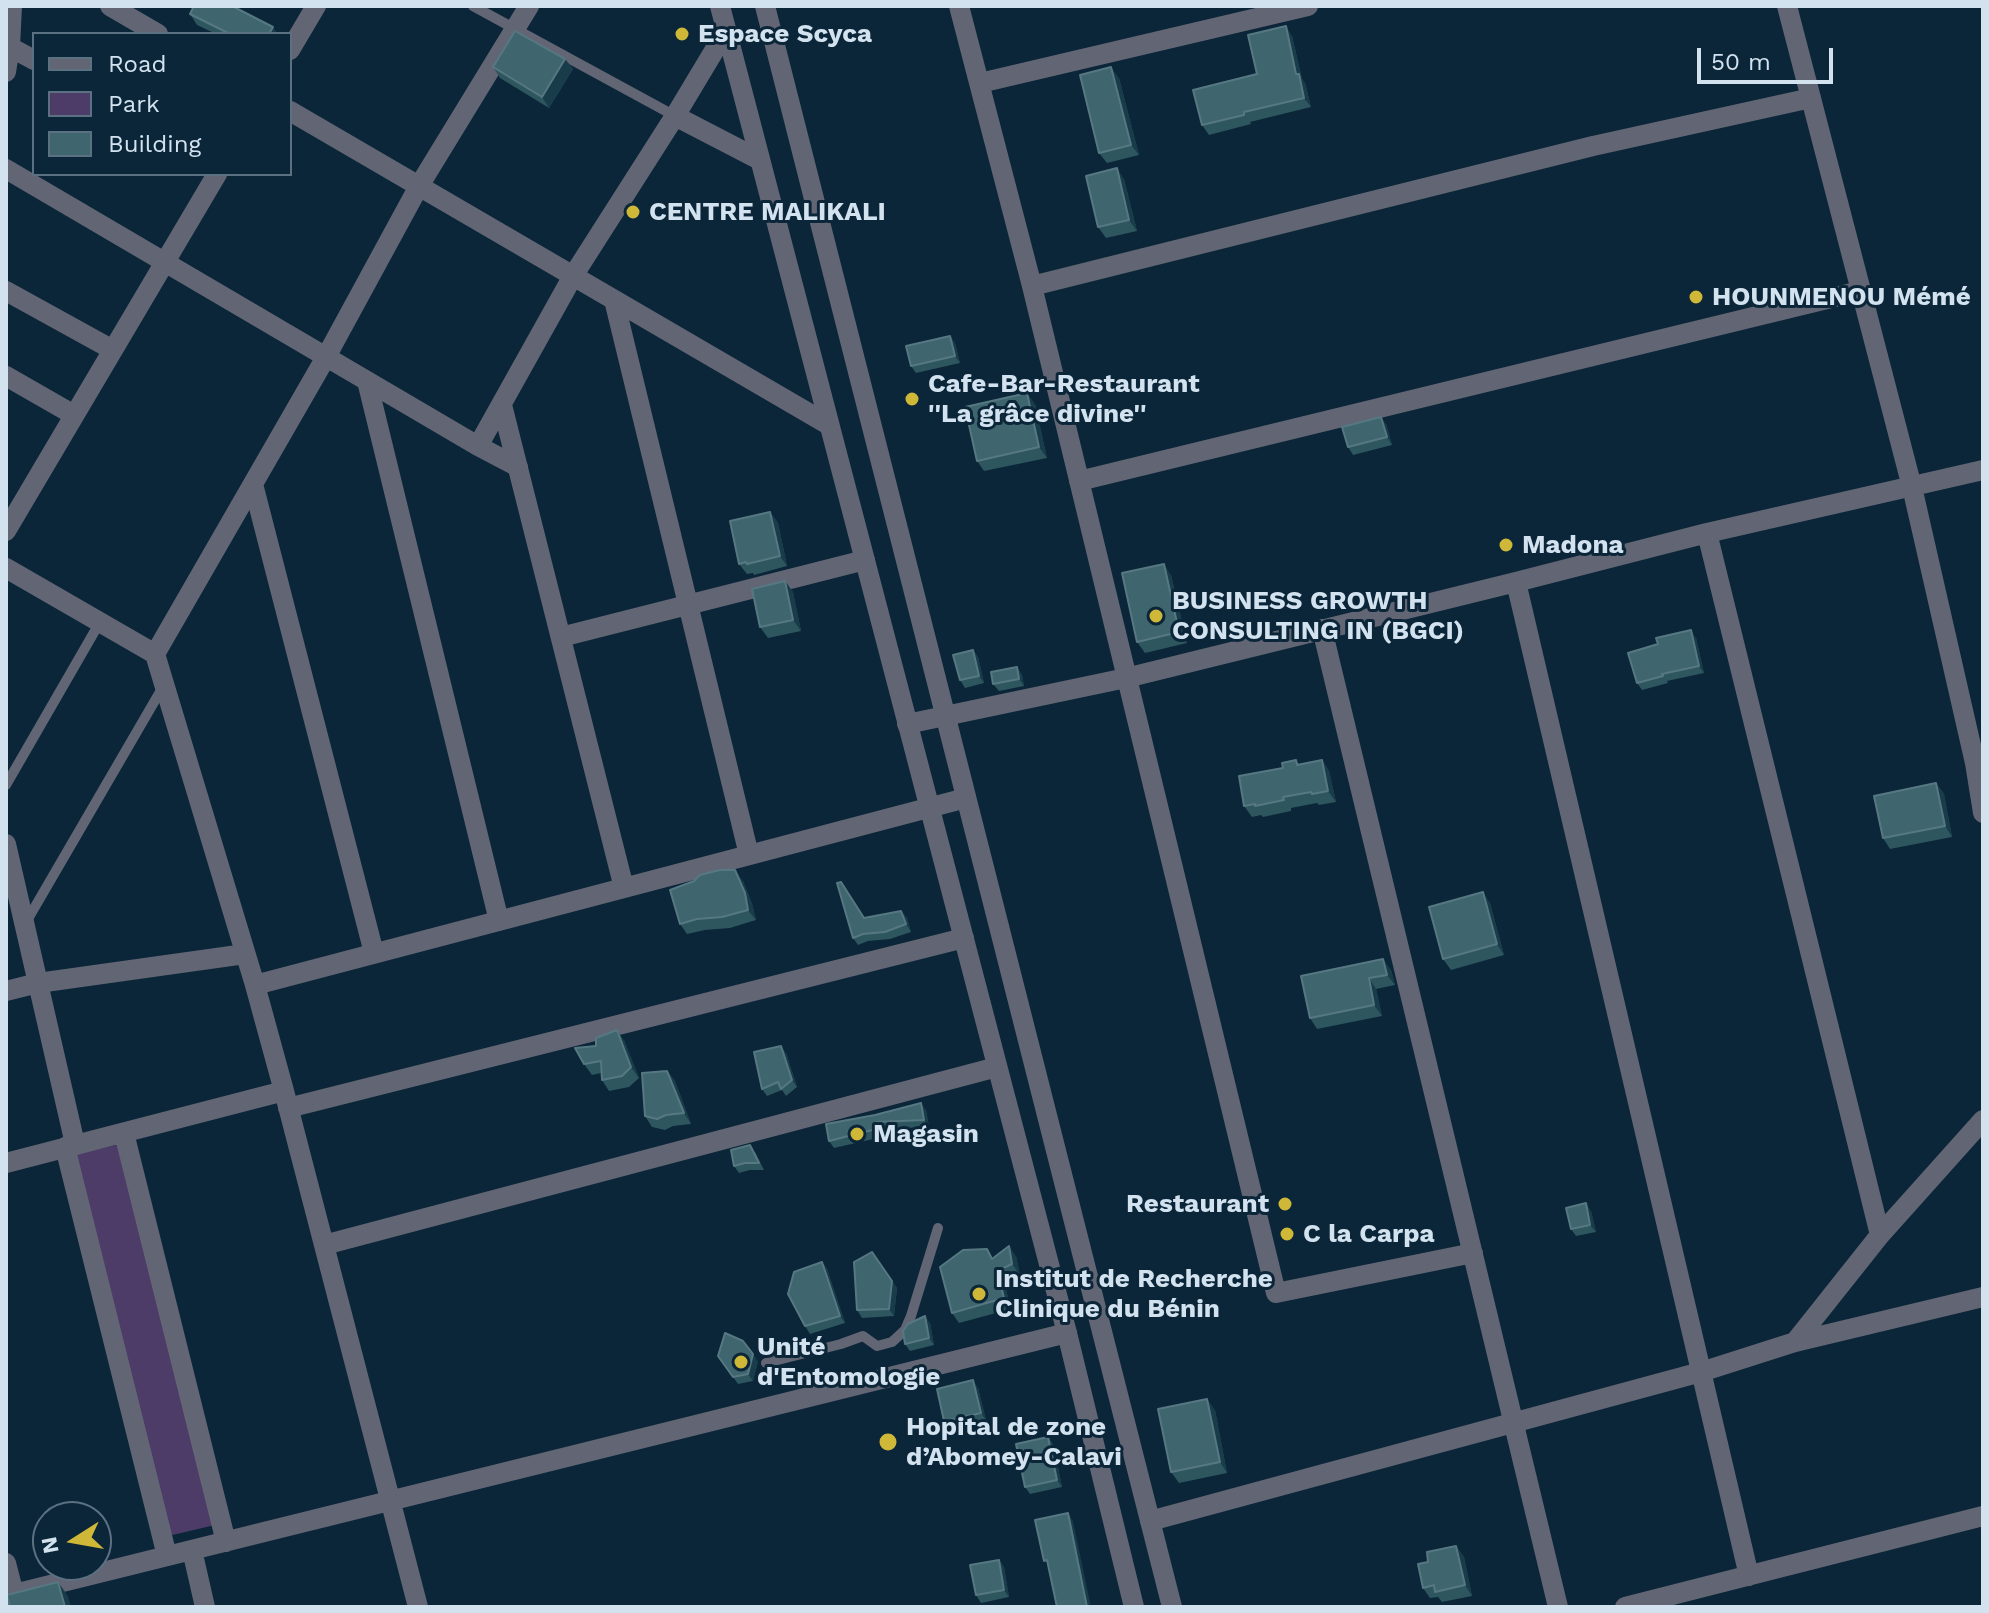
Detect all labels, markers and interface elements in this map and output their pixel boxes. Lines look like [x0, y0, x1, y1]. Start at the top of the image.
place label: Espace Scyca [698, 18, 872, 50]
marker: Espace Scyca [673, 25, 691, 43]
legend [32, 32, 292, 176]
scale bar [1701, 32, 1837, 82]
text: 50 m [1711, 48, 1771, 76]
text: Road [108, 50, 167, 78]
text: Park [108, 90, 160, 118]
text: Building [108, 130, 201, 158]
place label: CENTRE MALIKALI [649, 196, 886, 228]
marker: CENTRE MALIKALI [624, 203, 642, 221]
place label: HOUNMENOU Mémé [1712, 281, 1971, 313]
marker: HOUNMENOU Mémé [1687, 288, 1705, 306]
place label: Cafe-Bar-Restaurant ''La grâce divine'' [928, 368, 1200, 430]
marker: Cafe-Bar-Restaurant ''La grâce divine'' [903, 390, 921, 408]
place label: Madona [1522, 529, 1624, 561]
marker: Madona [1497, 536, 1515, 554]
place label: BUSINESS GROWTH CONSULTING IN (BGCI) [1172, 585, 1464, 646]
marker: BUSINESS GROWTH CONSULTING IN (BGCI) [1147, 607, 1165, 625]
place label: Magasin [873, 1118, 979, 1150]
marker: Magasin [848, 1125, 866, 1143]
place label: Restaurant [1126, 1188, 1269, 1220]
marker: Restaurant [1276, 1195, 1294, 1213]
place label: C la Carpa [1303, 1218, 1435, 1250]
marker: C la Carpa [1278, 1225, 1296, 1243]
place label: Institut de Recherche Clinique du Bénin [995, 1263, 1273, 1324]
marker: Institut de Recherche Clinique du Bénin [970, 1285, 988, 1303]
place label: Unité d'Entomologie [757, 1331, 940, 1392]
marker: Unité d'Entomologie [732, 1353, 750, 1371]
place label: Hopital de zone d’Abomey-Calavi [906, 1411, 1122, 1472]
marker: Hopital de zone d’Abomey-Calavi [877, 1431, 899, 1453]
north arrow [32, 1501, 112, 1581]
text: N [36, 1535, 64, 1556]

